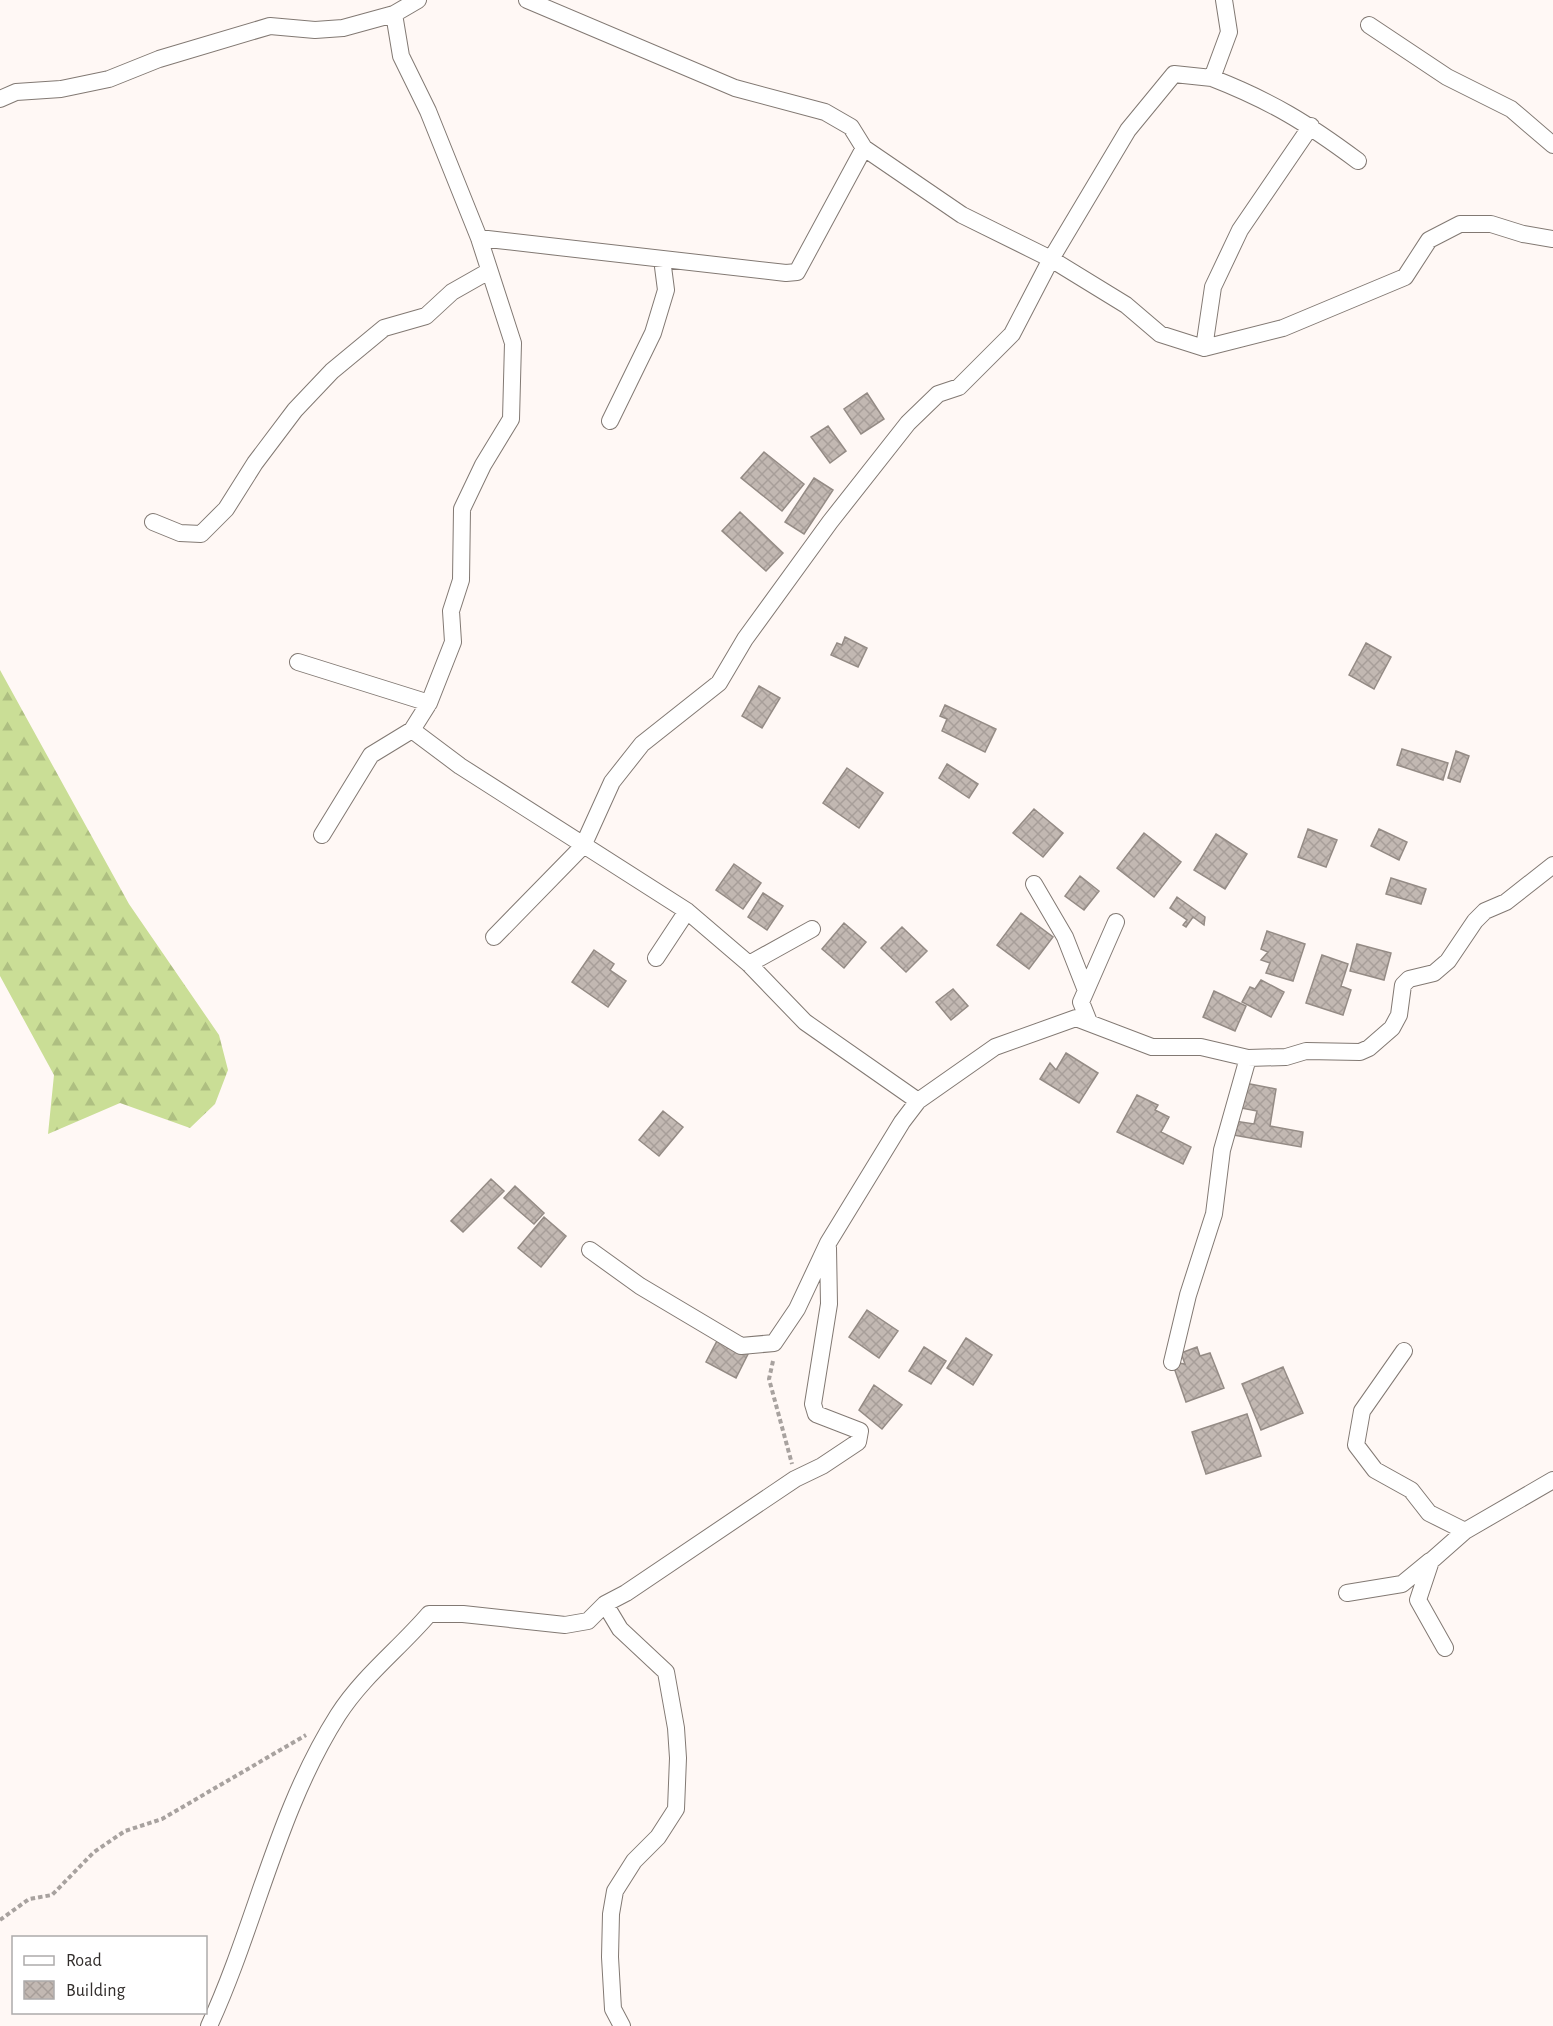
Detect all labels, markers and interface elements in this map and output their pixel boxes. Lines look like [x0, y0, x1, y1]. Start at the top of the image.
legend [12, 1936, 207, 2014]
text: Road [66, 1952, 102, 1970]
text: Building [66, 1982, 126, 2000]

